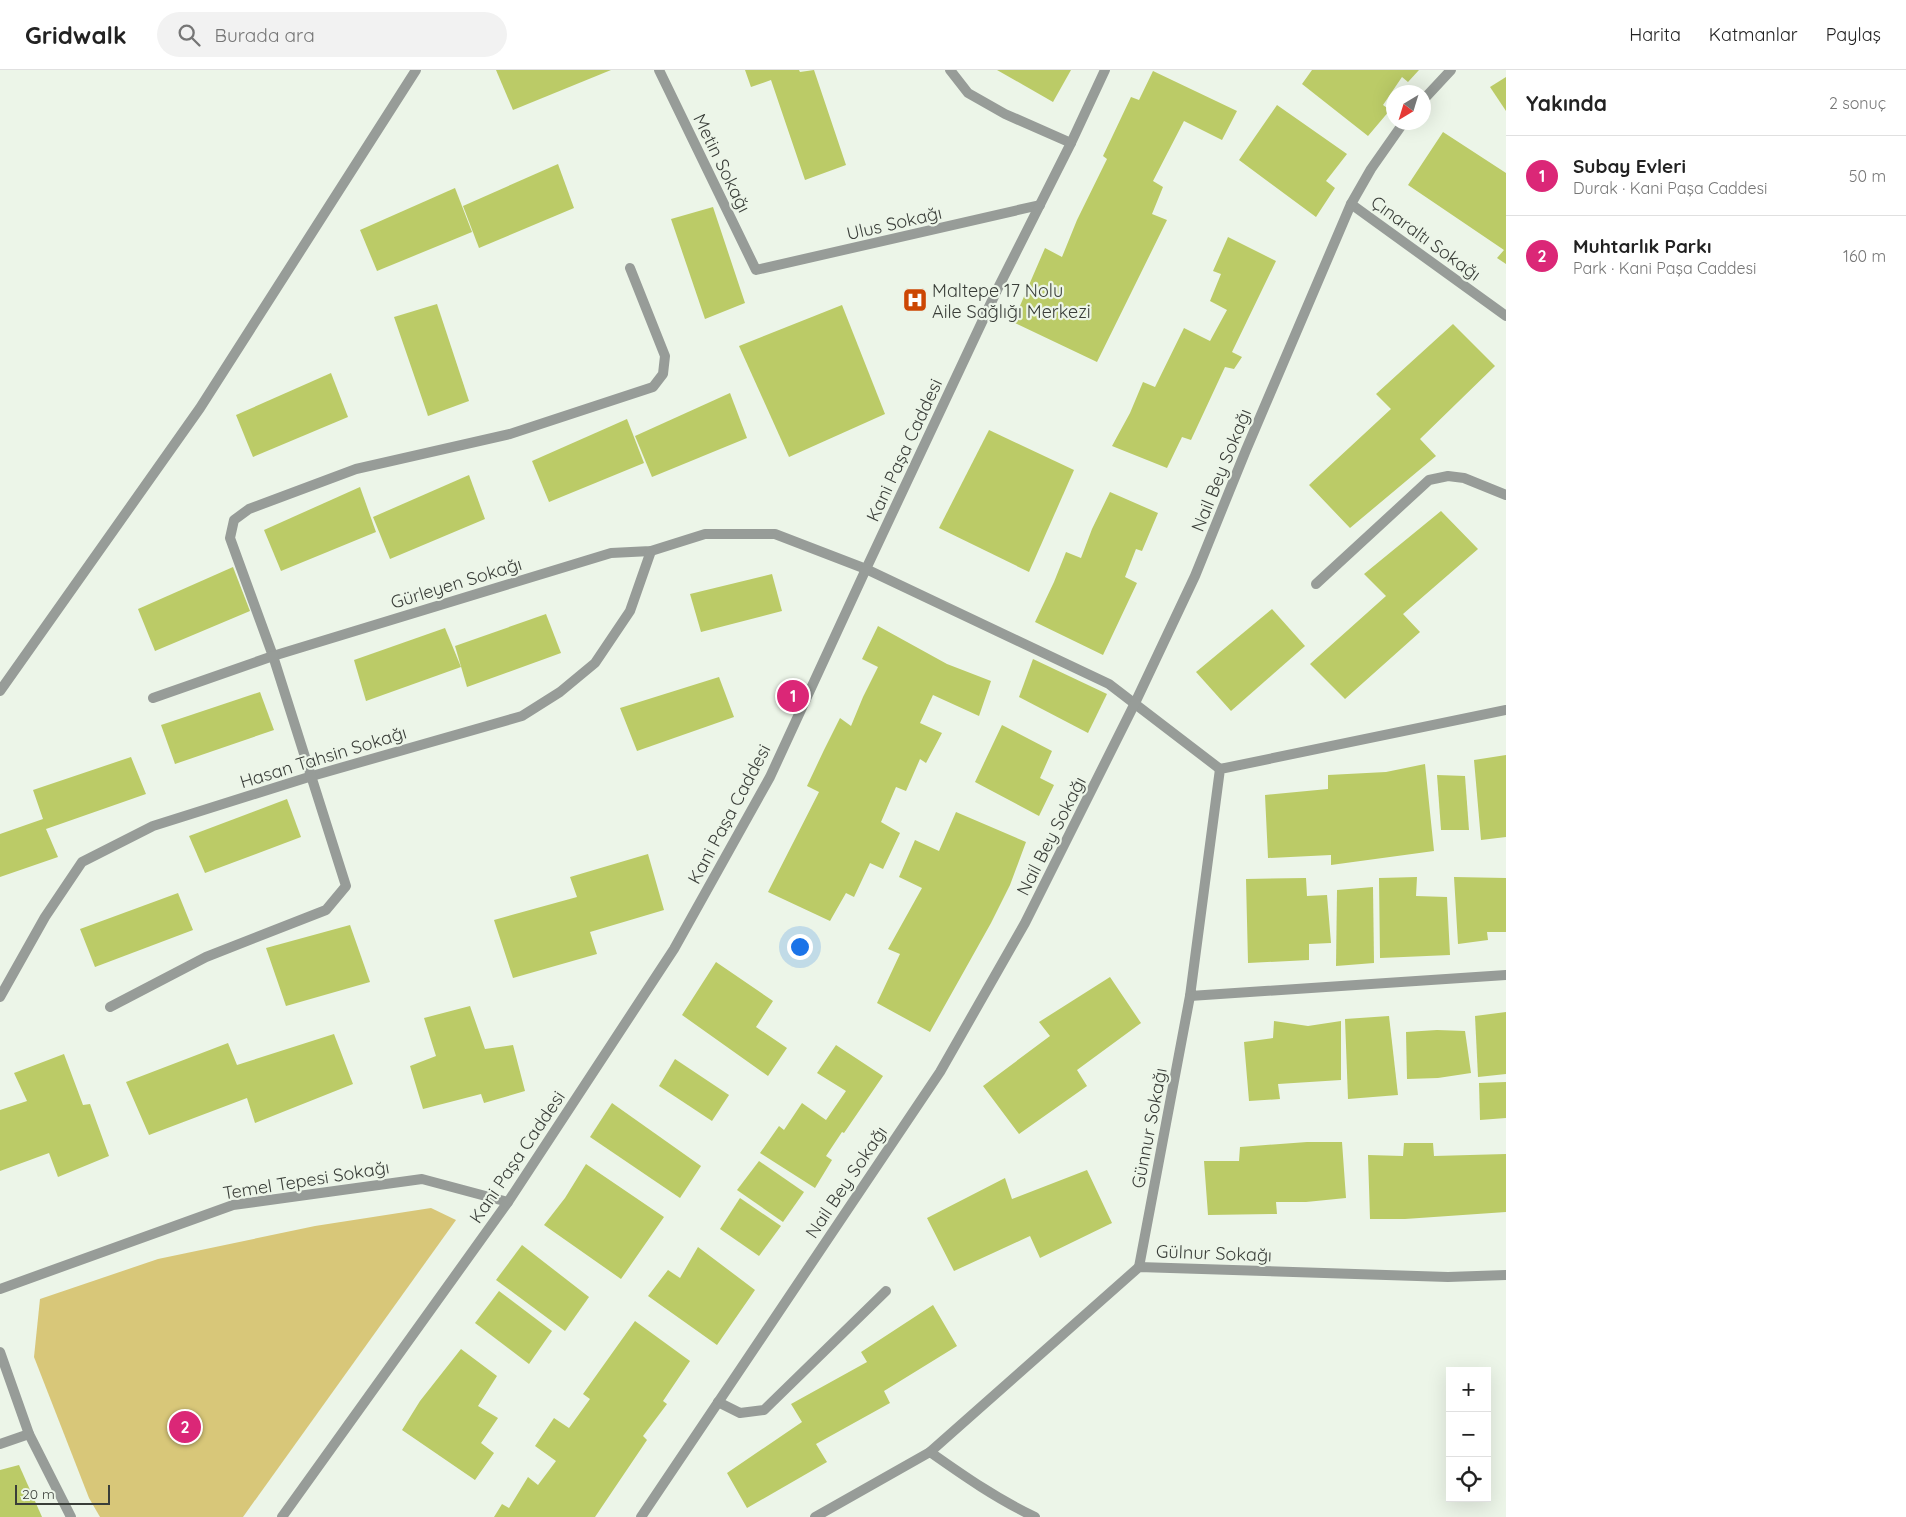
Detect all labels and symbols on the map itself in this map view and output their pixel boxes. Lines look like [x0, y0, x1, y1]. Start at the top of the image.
north arrow [1386, 85, 1431, 130]
street label: Metin Sokağı [688, 110, 756, 216]
street label: Çınaraltı Sokağı [1367, 190, 1485, 286]
street label: Ulus Sokağı [844, 201, 944, 245]
place label: Maltepe 17 Nolu Aile Sağlığı Merkezi [932, 279, 1091, 323]
hospital icon: Maltepe 17 Nolu Aile Sağlığı Merkezi [902, 287, 928, 313]
street label: Kani Paşa Caddesi [861, 375, 947, 525]
street label: Nail Bey Sokağı [1186, 405, 1256, 535]
street label: Gürleyen Sokağı [388, 552, 524, 614]
pin: 1 [777, 677, 809, 715]
street label: Hasan Tahsin Sokağı [237, 721, 409, 793]
street label: Kani Paşa Caddesi [682, 740, 776, 888]
street label: Nail Bey Sokağı [1011, 773, 1091, 899]
your location [787, 934, 813, 960]
street label: Günnur Sokağı [1126, 1066, 1172, 1190]
street label: Kani Paşa Caddesi [464, 1086, 570, 1228]
street label: Nail Bey Sokağı [800, 1122, 892, 1242]
street label: Temel Tepesi Sokağı [221, 1155, 391, 1205]
street label: Gülnur Sokağı [1156, 1239, 1272, 1267]
pin: 2 [169, 1408, 201, 1446]
scale bar [15, 1482, 110, 1505]

